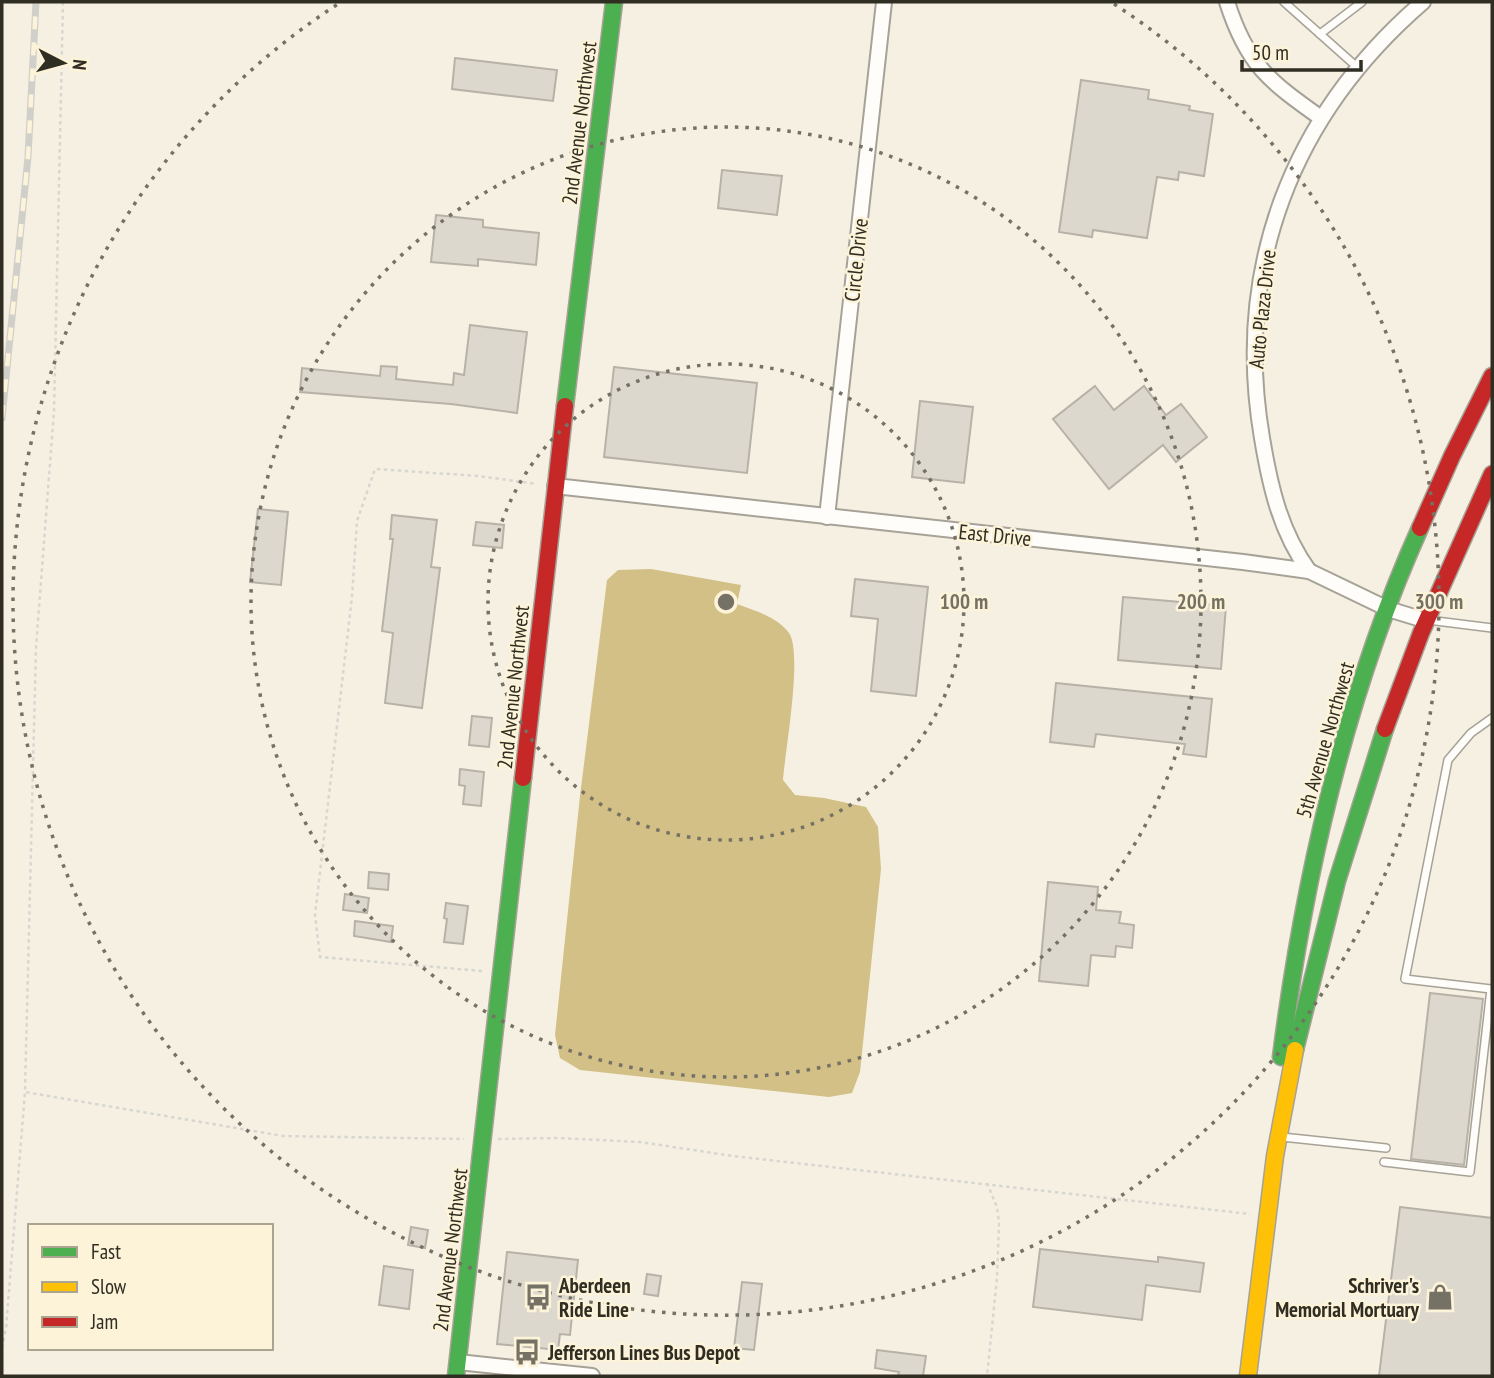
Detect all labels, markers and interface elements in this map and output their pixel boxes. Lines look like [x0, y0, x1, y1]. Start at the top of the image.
north arrow [28, 28, 98, 98]
scale bar [1242, 28, 1361, 72]
street label: 2nd Avenue Northwest [556, 39, 602, 206]
text: 50 m [1252, 39, 1289, 66]
text: N [67, 58, 92, 71]
street label: Circle Drive [838, 217, 874, 303]
street label: Auto Plaza Drive [1242, 248, 1282, 370]
street label: East Drive [957, 518, 1033, 552]
text: 100 m [940, 588, 988, 615]
text: 200 m [1177, 588, 1225, 615]
text: 300 m [1415, 588, 1463, 615]
centre of rings [714, 590, 738, 614]
street label: 2nd Avenue Northwest [491, 604, 535, 770]
street label: 5th Avenue Northwest [1290, 659, 1360, 821]
street label: 2nd Avenue Northwest [427, 1166, 473, 1333]
legend [28, 1224, 273, 1350]
text: Fast [91, 1238, 121, 1265]
place label: Aberdeen Ride Line [558, 1272, 631, 1323]
place label: Schriver's Memorial Mortuary [1275, 1272, 1420, 1323]
text: Slow [91, 1273, 127, 1300]
bus stop icon: Aberdeen Ride Line [523, 1282, 553, 1312]
shop icon: Schriver's Memorial Mortuary [1425, 1282, 1455, 1312]
text: Jam [90, 1308, 118, 1335]
bus stop icon: Jefferson Lines Bus Depot [512, 1337, 542, 1367]
place label: Jefferson Lines Bus Depot [547, 1339, 740, 1366]

